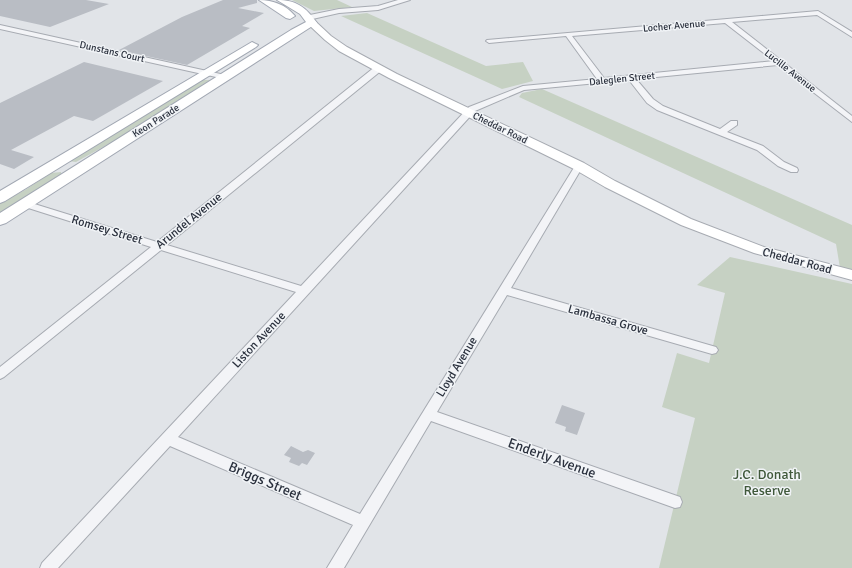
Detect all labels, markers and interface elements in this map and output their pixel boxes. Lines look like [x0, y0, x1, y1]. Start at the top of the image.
street label: Locher Avenue [642, 17, 706, 35]
street label: Dunstans Court [78, 39, 146, 65]
street label: Lucille Avenue [762, 47, 818, 95]
street label: Daleglen Street [588, 70, 656, 88]
street label: Keon Parade [130, 102, 182, 140]
street label: Cheddar Road [471, 110, 529, 146]
street label: Arundel Avenue [153, 190, 225, 252]
street label: Romsey Street [70, 212, 144, 248]
street label: Cheddar Road [761, 245, 833, 277]
street label: Lambassa Grove [566, 301, 650, 339]
street label: Liston Avenue [229, 309, 289, 371]
street label: Lloyd Avenue [433, 334, 481, 400]
street label: Enderly Avenue [506, 434, 598, 482]
street label: Briggs Street [226, 458, 304, 504]
park label: J.C. Donath Reserve [733, 466, 801, 499]

